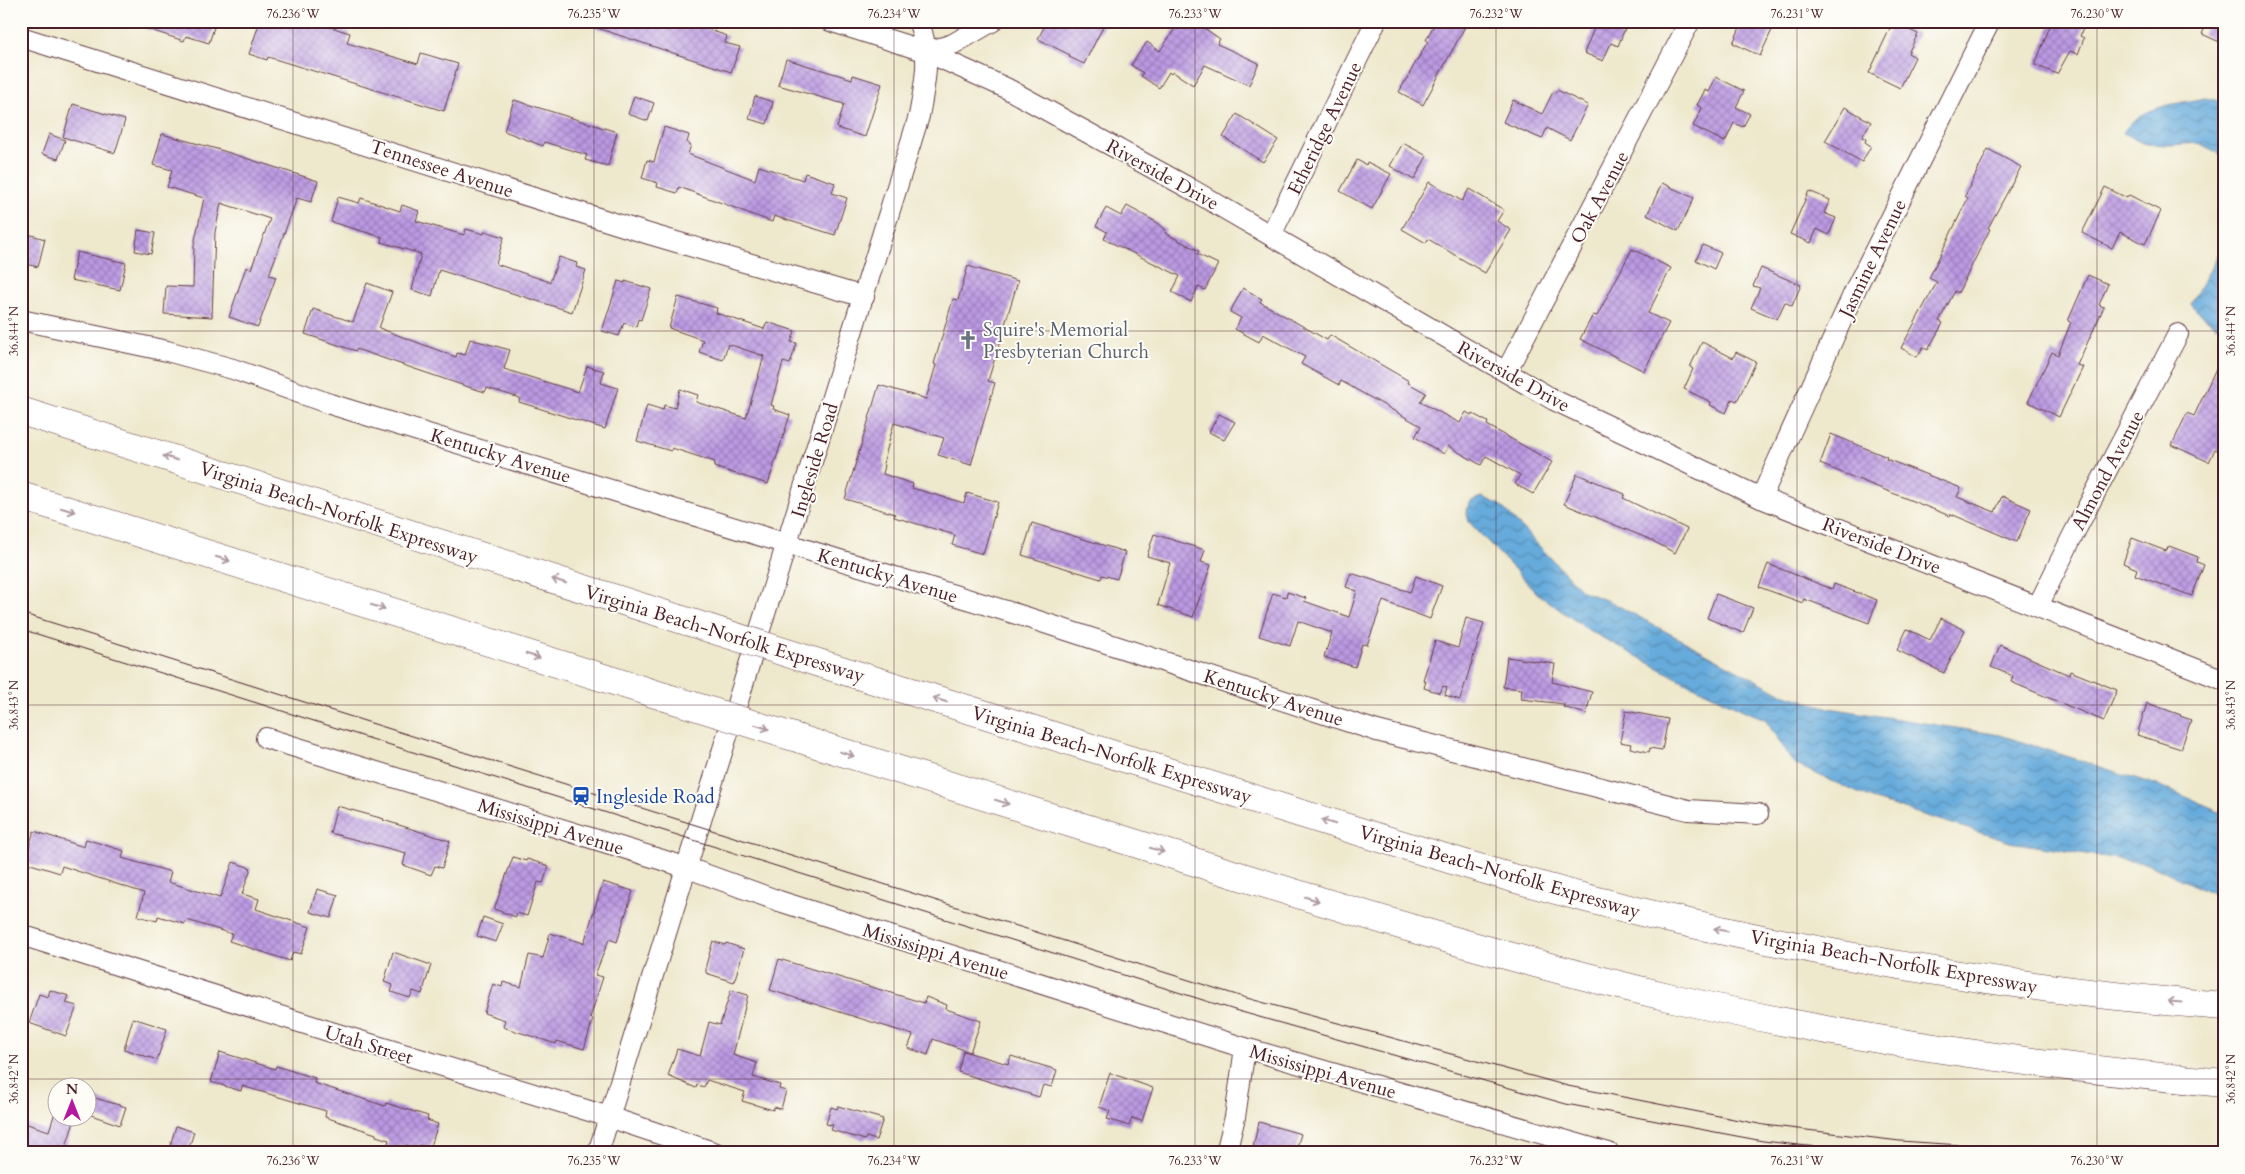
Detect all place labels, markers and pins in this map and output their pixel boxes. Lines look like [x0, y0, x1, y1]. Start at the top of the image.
place label: Squire's Memorial Presbyterian Church [983, 317, 1149, 365]
church icon: Squire's Memorial Presbyterian Church [957, 329, 979, 351]
place label: Ingleside Road [596, 784, 715, 810]
station icon: Ingleside Road [570, 785, 592, 807]

